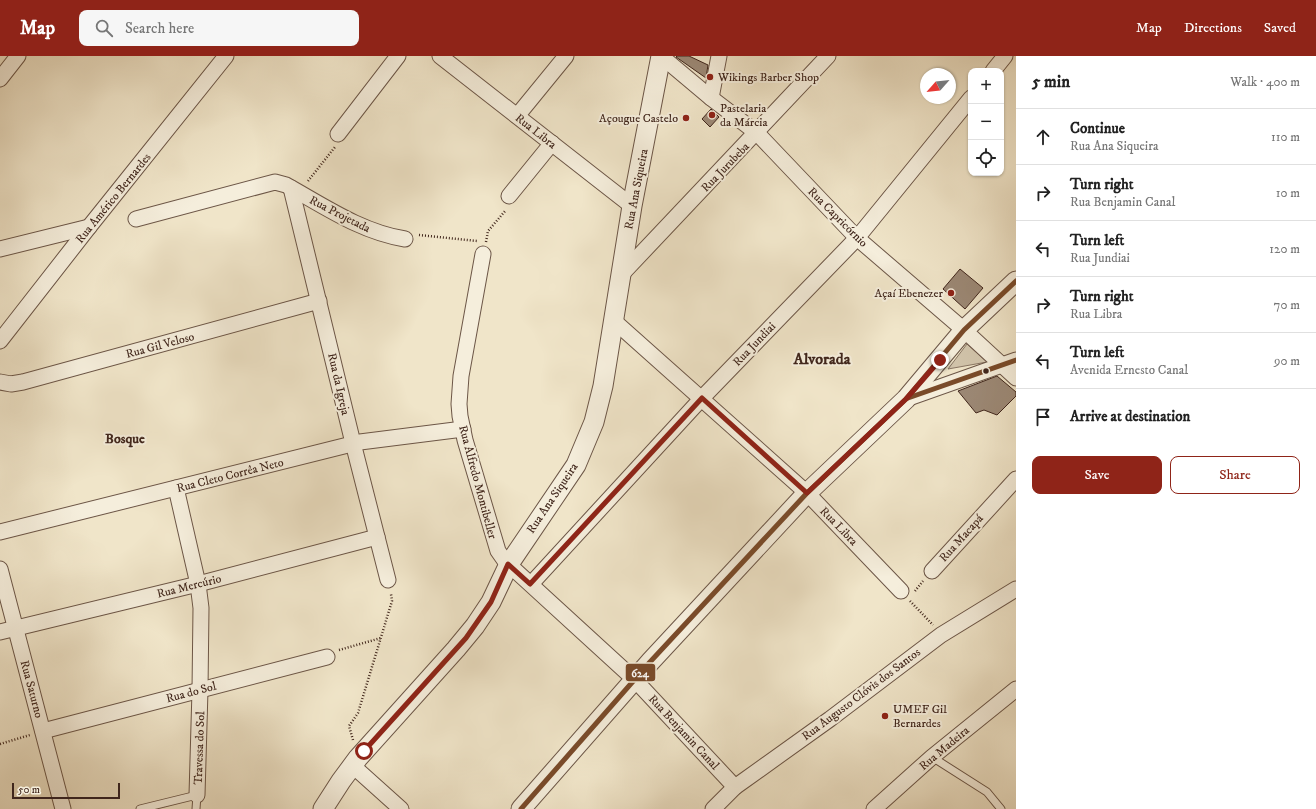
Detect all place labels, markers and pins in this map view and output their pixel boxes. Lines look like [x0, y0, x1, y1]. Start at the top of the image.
place label: Wikings Barber Shop [717, 70, 819, 85]
marker: Wikings Barber Shop [705, 72, 715, 82]
place label: Pastelaria da Márcia [720, 101, 768, 130]
marker: Pastelaria da Márcia [707, 110, 717, 120]
place label: Açougue Castelo [599, 111, 678, 126]
marker: Açougue Castelo [681, 113, 691, 123]
place label: Açaí Ebenezer [875, 286, 944, 301]
marker: Açaí Ebenezer [946, 288, 956, 298]
unlabelled marker [981, 366, 991, 376]
place label: UMEF Gil Bernardes [893, 702, 947, 731]
marker: UMEF Gil Bernardes [880, 711, 890, 721]

